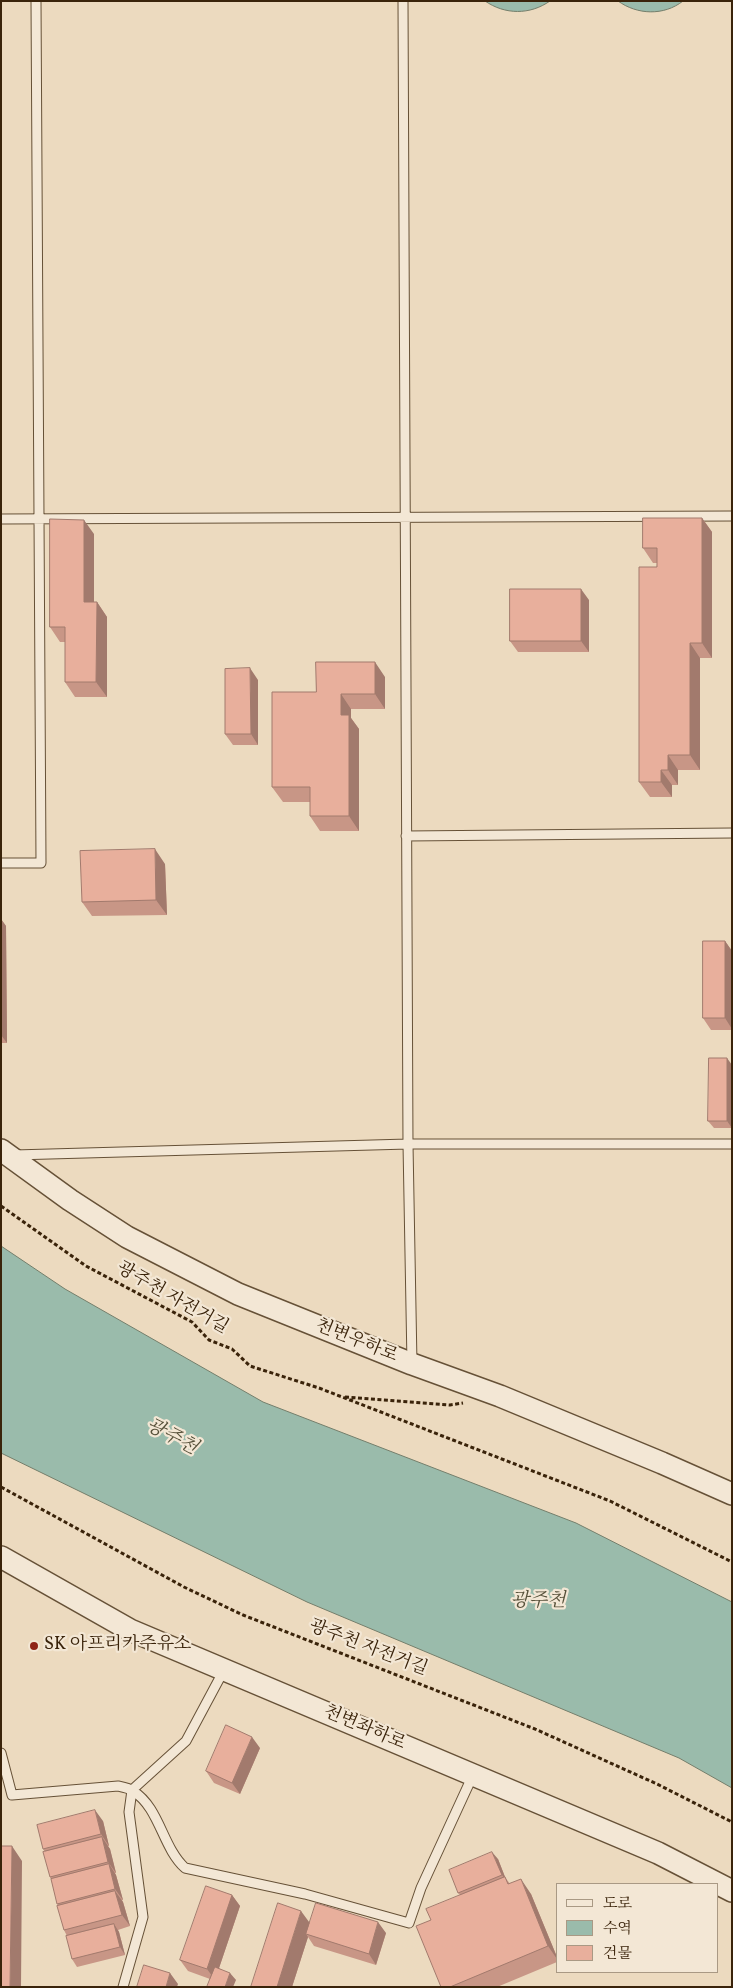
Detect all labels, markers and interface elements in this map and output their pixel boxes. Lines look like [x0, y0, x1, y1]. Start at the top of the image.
street label: 광주천 자전거길 [112, 1258, 232, 1340]
street label: 천변우하로 [312, 1316, 400, 1368]
water label: 광주천 [141, 1415, 201, 1461]
water label: 광주천 [510, 1592, 566, 1614]
street label: 광주천 자전거길 [306, 1616, 430, 1682]
place label: SK 아프리카주유소 [44, 1635, 191, 1657]
marker: SK 아프리카주유소 [28, 1640, 40, 1652]
street label: 천변좌하로 [320, 1702, 408, 1756]
legend [556, 1883, 718, 1973]
text: 도로 [603, 1894, 632, 1915]
text: 수역 [603, 1919, 632, 1940]
text: 건물 [603, 1944, 632, 1965]

